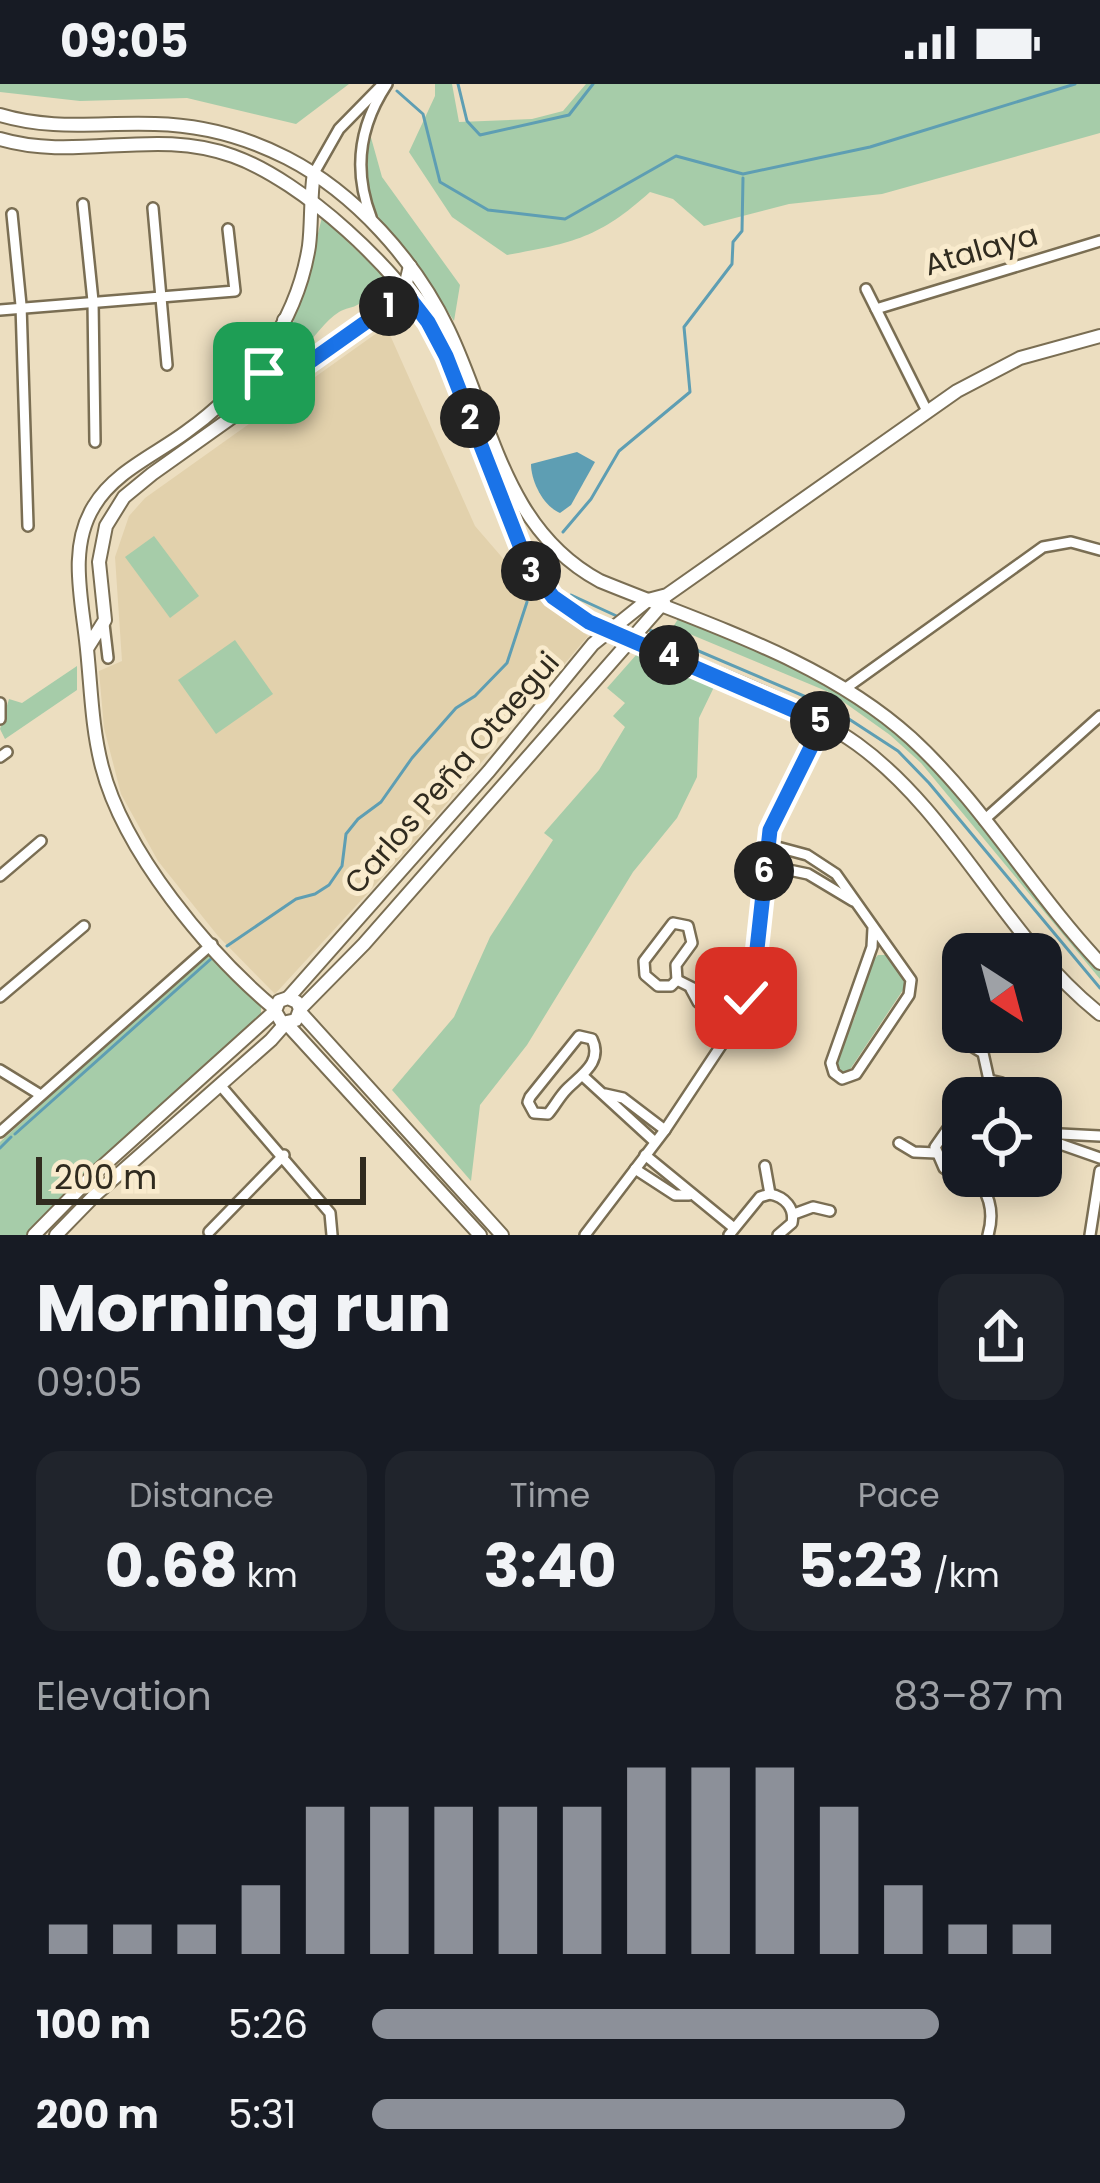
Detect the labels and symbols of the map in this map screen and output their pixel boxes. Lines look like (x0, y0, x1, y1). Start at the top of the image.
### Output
street label: Atalaya (919, 213, 1043, 286)
pin: 1 (359, 276, 419, 336)
pin (213, 322, 315, 424)
pin: 2 (440, 388, 500, 448)
pin: 3 (501, 541, 561, 601)
pin: 4 (639, 625, 699, 685)
street label: Carlos Peña Otaegui (334, 642, 569, 903)
pin: 5 (790, 691, 850, 751)
pin: 6 (734, 841, 794, 901)
north arrow (942, 933, 1062, 1053)
pin (695, 947, 797, 1049)
scale bar (36, 1151, 366, 1204)

